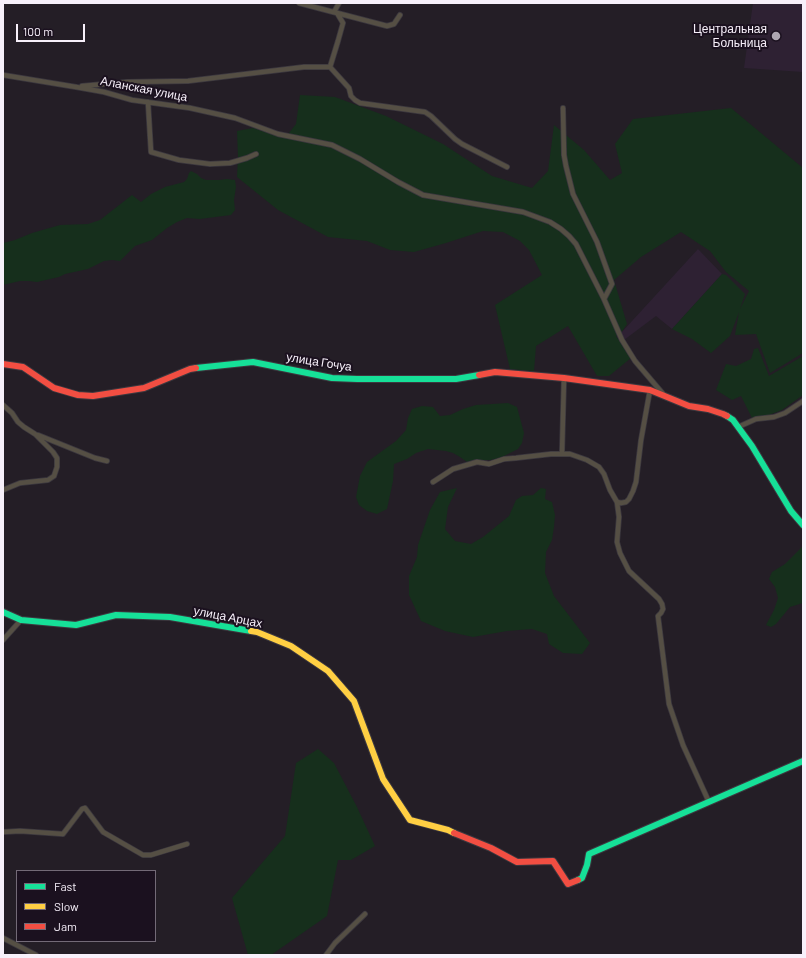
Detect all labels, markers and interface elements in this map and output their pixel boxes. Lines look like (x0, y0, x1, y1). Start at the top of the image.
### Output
scale bar (18, 16, 87, 42)
place label: Центральная Больница (693, 22, 767, 50)
text: 100 m (23, 24, 53, 38)
marker: Центральная Больница (770, 30, 782, 42)
street label: Аланская улица (99, 74, 189, 104)
street label: улица Гочуа (285, 350, 353, 374)
street label: улица Арцах (192, 603, 264, 631)
legend (16, 870, 156, 942)
text: Fast (54, 879, 77, 893)
text: Slow (54, 899, 79, 913)
text: Jam (54, 919, 77, 933)

